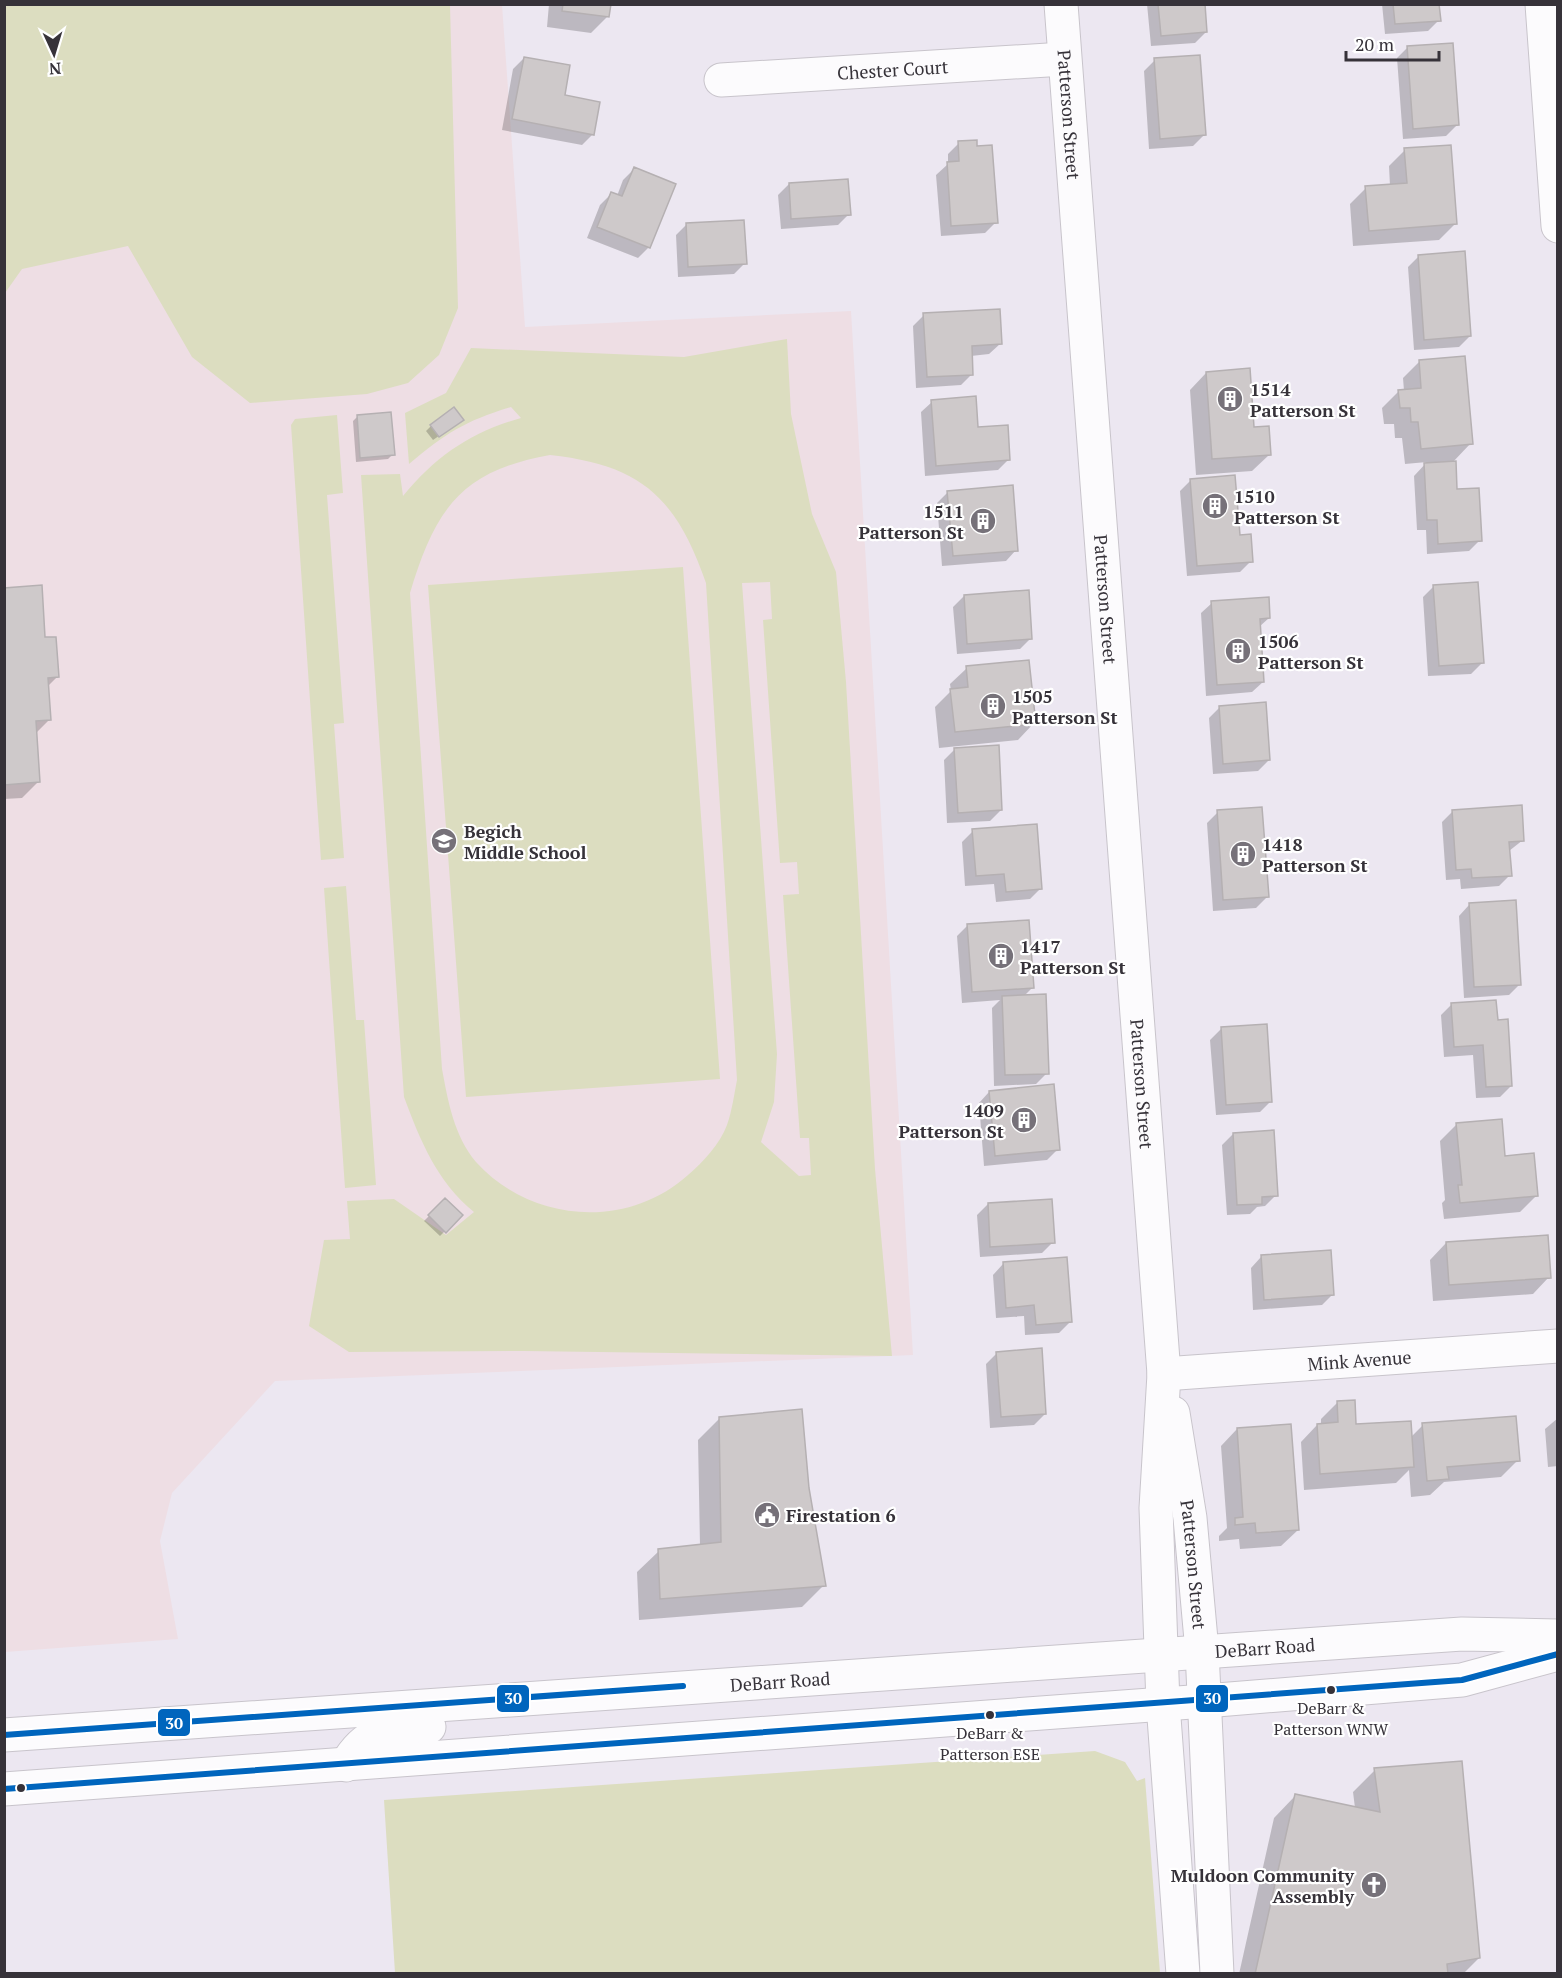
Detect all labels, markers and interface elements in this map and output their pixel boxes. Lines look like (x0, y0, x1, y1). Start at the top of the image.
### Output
north arrow (24, 24, 84, 84)
scale bar (1346, 24, 1439, 62)
text: 20 m (1355, 32, 1395, 56)
street label: Patterson Street (1052, 49, 1086, 181)
street label: Chester Court (836, 54, 949, 85)
text: N (48, 58, 62, 80)
place label: 1514 Patterson St (1250, 377, 1356, 422)
building icon: 1514 Patterson St (1215, 384, 1245, 414)
place label: 1510 Patterson St (1234, 484, 1340, 529)
building icon: 1510 Patterson St (1200, 491, 1230, 521)
place label: 1511 Patterson St (858, 499, 964, 544)
building icon: 1511 Patterson St (968, 506, 998, 536)
street label: Patterson Street (1089, 534, 1123, 665)
place label: 1506 Patterson St (1258, 629, 1364, 674)
building icon: 1506 Patterson St (1223, 636, 1253, 666)
place label: 1505 Patterson St (1012, 684, 1118, 729)
building icon: 1505 Patterson St (978, 691, 1008, 721)
place label: Begich Middle School (464, 819, 586, 864)
school or university icon: Begich Middle School (429, 826, 459, 856)
place label: 1418 Patterson St (1262, 832, 1368, 877)
building icon: 1418 Patterson St (1228, 839, 1258, 869)
place label: 1417 Patterson St (1020, 934, 1126, 979)
building icon: 1417 Patterson St (986, 941, 1016, 971)
street label: Patterson Street (1125, 1018, 1159, 1150)
place label: 1409 Patterson St (898, 1098, 1004, 1143)
building icon: 1409 Patterson St (1009, 1105, 1039, 1135)
street label: Mink Avenue (1307, 1344, 1412, 1376)
street label: Patterson Street (1175, 1498, 1212, 1631)
public building icon: Firestation 6 (752, 1500, 782, 1530)
place label: Firestation 6 (786, 1503, 896, 1527)
street label: DeBarr Road (1214, 1632, 1316, 1663)
street label: DeBarr Road (729, 1666, 831, 1697)
line badge: 30 (496, 1684, 530, 1713)
line badge: 30 (1195, 1684, 1229, 1713)
marker: DeBarr & Patterson WNW (1325, 1684, 1337, 1696)
text: 30 (504, 1687, 522, 1709)
text: 30 (1203, 1687, 1221, 1709)
place label: DeBarr & Patterson WNW (1274, 1697, 1388, 1740)
line badge: 30 (157, 1708, 191, 1737)
marker: DeBarr & Patterson ESE (984, 1709, 996, 1721)
text: 30 (165, 1712, 183, 1734)
place label: DeBarr & Patterson ESE (940, 1722, 1040, 1765)
unlabelled marker (15, 1782, 27, 1794)
place label: Muldoon Community Assembly (1171, 1863, 1354, 1908)
church icon: Muldoon Community Assembly (1359, 1870, 1389, 1900)

